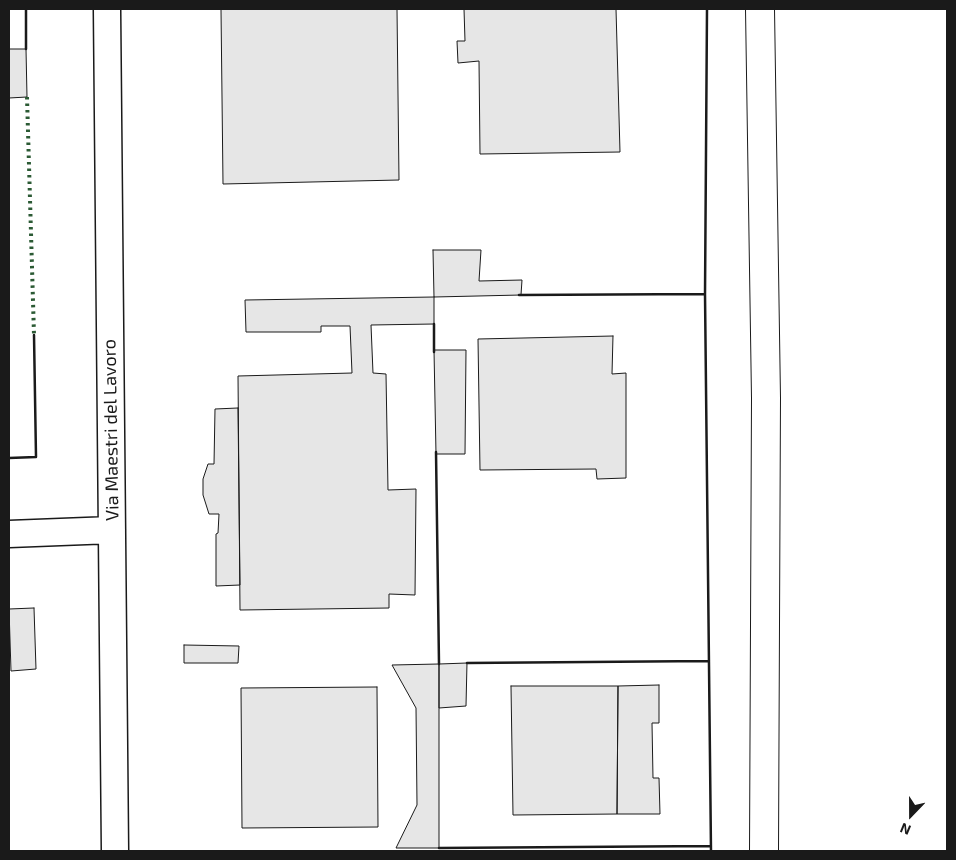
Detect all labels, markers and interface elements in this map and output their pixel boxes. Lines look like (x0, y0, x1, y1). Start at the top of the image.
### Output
street label: Via Maestri del Lavoro (99, 339, 123, 521)
north arrow (886, 790, 936, 840)
text: N (897, 820, 913, 839)

